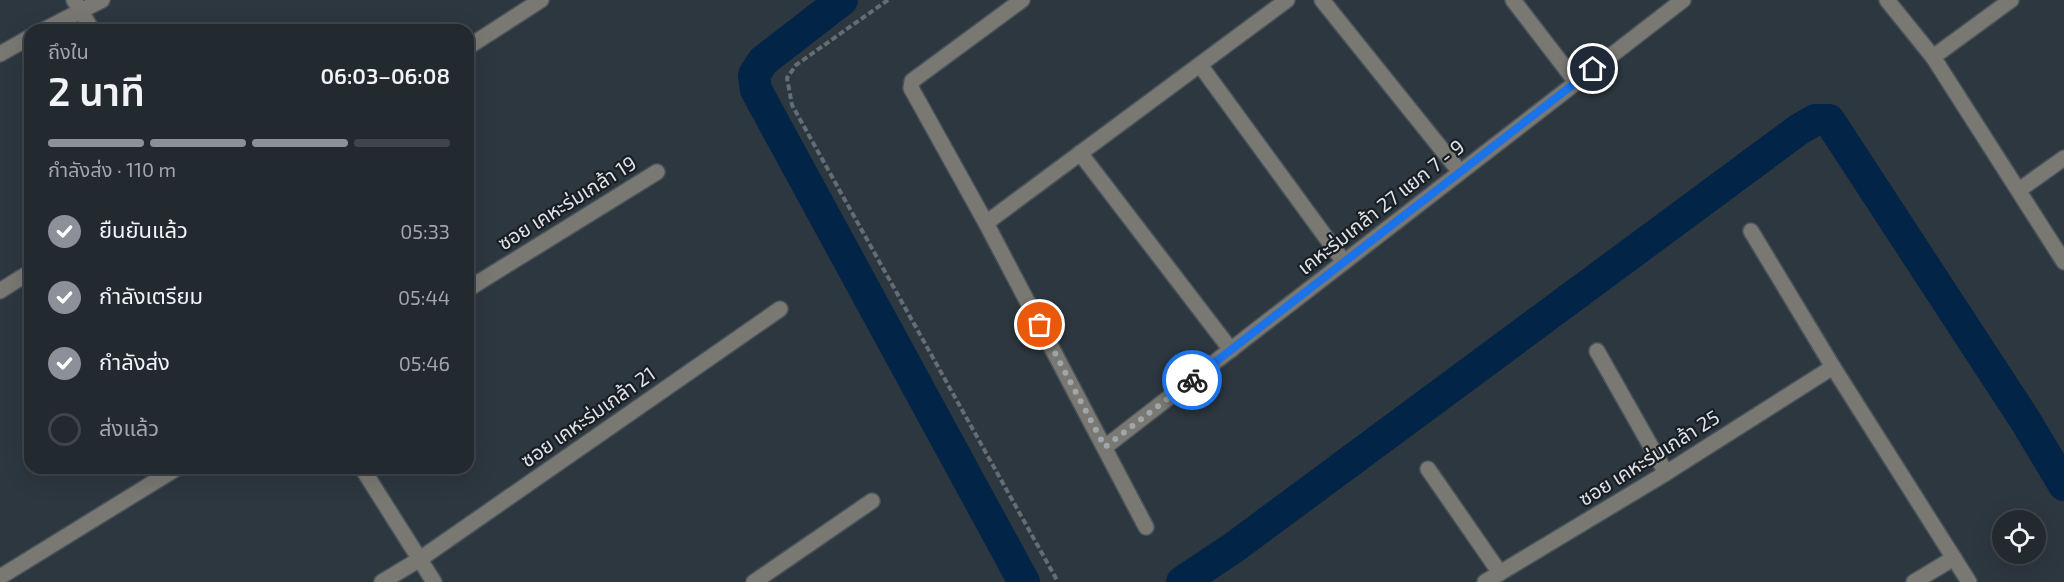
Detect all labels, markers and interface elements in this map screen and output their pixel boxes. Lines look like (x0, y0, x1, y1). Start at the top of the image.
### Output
text: ถึงใน (48, 39, 89, 63)
pin (1567, 43, 1618, 94)
icon: home (1576, 52, 1609, 85)
text: 06:03–06:08 (320, 62, 450, 88)
text: 2 นาที (48, 67, 145, 114)
street label: เคหะร่มเกล้า 27 แยก 7 - 9 (1292, 134, 1469, 279)
street label: ซอย เคหะร่มเกล้า 19 (493, 150, 640, 254)
text: กำลังส่ง · 110 m (48, 157, 176, 181)
icon: check (48, 215, 81, 248)
text: ยืนยันแล้ว (99, 216, 188, 242)
text: 05:33 (400, 219, 450, 243)
icon: check (48, 281, 81, 314)
text: กำลังเตรียม (99, 282, 203, 308)
text: 05:44 (398, 285, 450, 309)
pin (1014, 299, 1065, 350)
icon: bag (1023, 308, 1056, 341)
icon: check (48, 347, 81, 380)
text: กำลังส่ง (99, 348, 170, 374)
courier (1162, 350, 1222, 410)
text: 05:46 (399, 351, 450, 375)
street label: ซอย เคหะร่มเกล้า 21 (516, 361, 659, 471)
icon: bike (1176, 364, 1209, 397)
street label: ซอย เคหะร่มเกล้า 25 (1574, 404, 1723, 510)
text: ส่งแล้ว (99, 414, 159, 440)
map controls (1992, 510, 2046, 564)
button: locate (1992, 510, 2046, 564)

